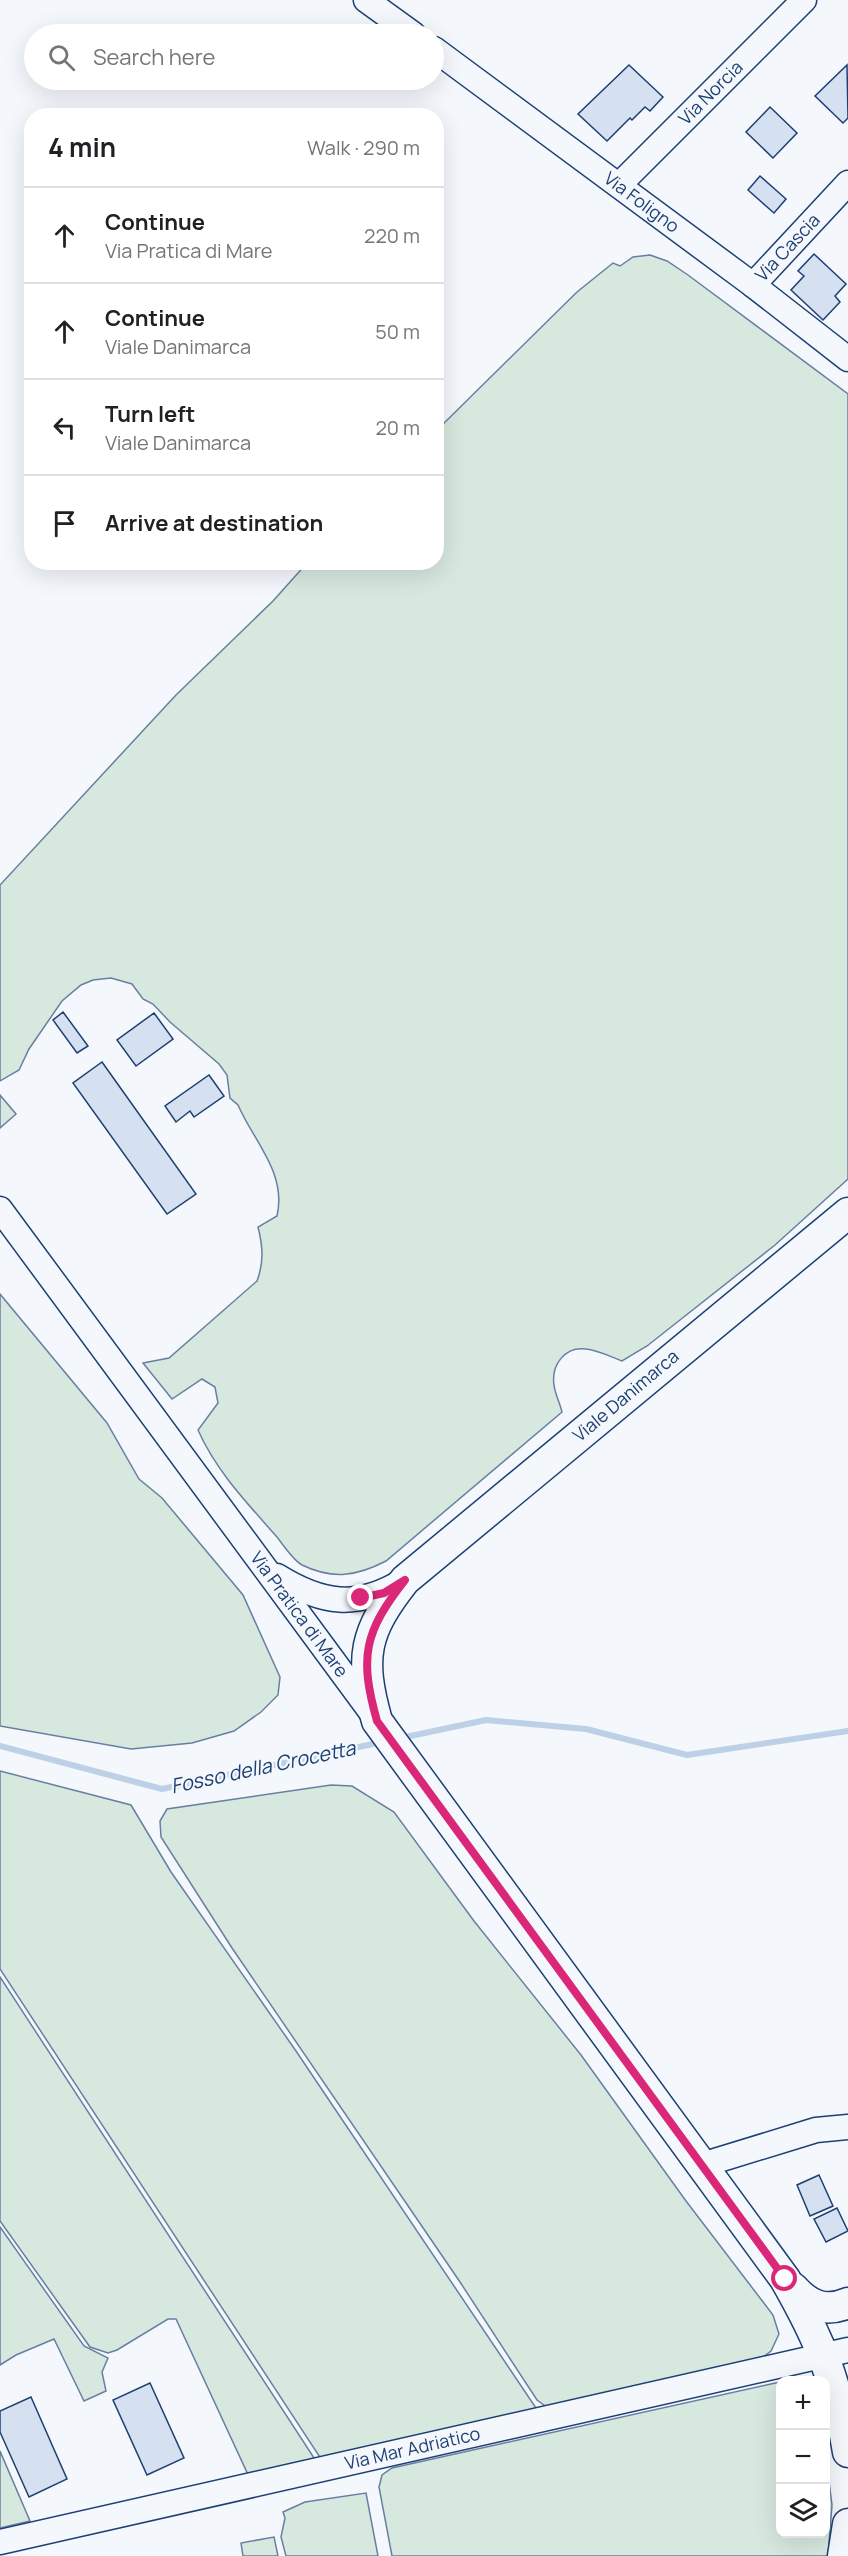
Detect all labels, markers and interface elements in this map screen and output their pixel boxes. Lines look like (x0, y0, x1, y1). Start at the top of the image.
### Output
search box (24, 24, 444, 90)
icon: search (45, 41, 78, 74)
text: Search here (93, 42, 215, 72)
street label: Via Norcia (673, 55, 748, 130)
text: 4 min (48, 129, 116, 165)
text: Walk · 290 m (307, 134, 420, 161)
street label: Via Foligno (599, 166, 685, 237)
text: Continue (105, 207, 205, 237)
street label: Via Cascia (749, 208, 825, 286)
icon: ahead (48, 219, 81, 252)
text: 220 m (364, 222, 420, 249)
text: Via Pratica di Mare (105, 237, 272, 264)
text: Continue (105, 303, 205, 333)
icon: ahead (48, 315, 81, 348)
text: 50 m (375, 318, 420, 345)
text: Viale Danimarca (105, 333, 251, 360)
text: Turn left (105, 399, 195, 429)
icon: left (48, 411, 81, 444)
text: 20 m (375, 414, 420, 441)
text: Viale Danimarca (105, 429, 251, 456)
icon: arrive (48, 507, 81, 540)
text: Arrive at destination (105, 508, 323, 538)
street label: Viale Danimarca (567, 1344, 683, 1447)
street label: Via Pratica di Mare (246, 1546, 354, 1682)
route end (347, 1584, 373, 1610)
water label: Fosso della Crocetta (168, 1734, 358, 1799)
route start (771, 2265, 797, 2291)
map controls (776, 2376, 830, 2538)
button: + (776, 2376, 830, 2430)
street label: Via Mar Adriatico (342, 2421, 482, 2475)
button: − (776, 2430, 830, 2484)
button: layers (776, 2484, 830, 2538)

